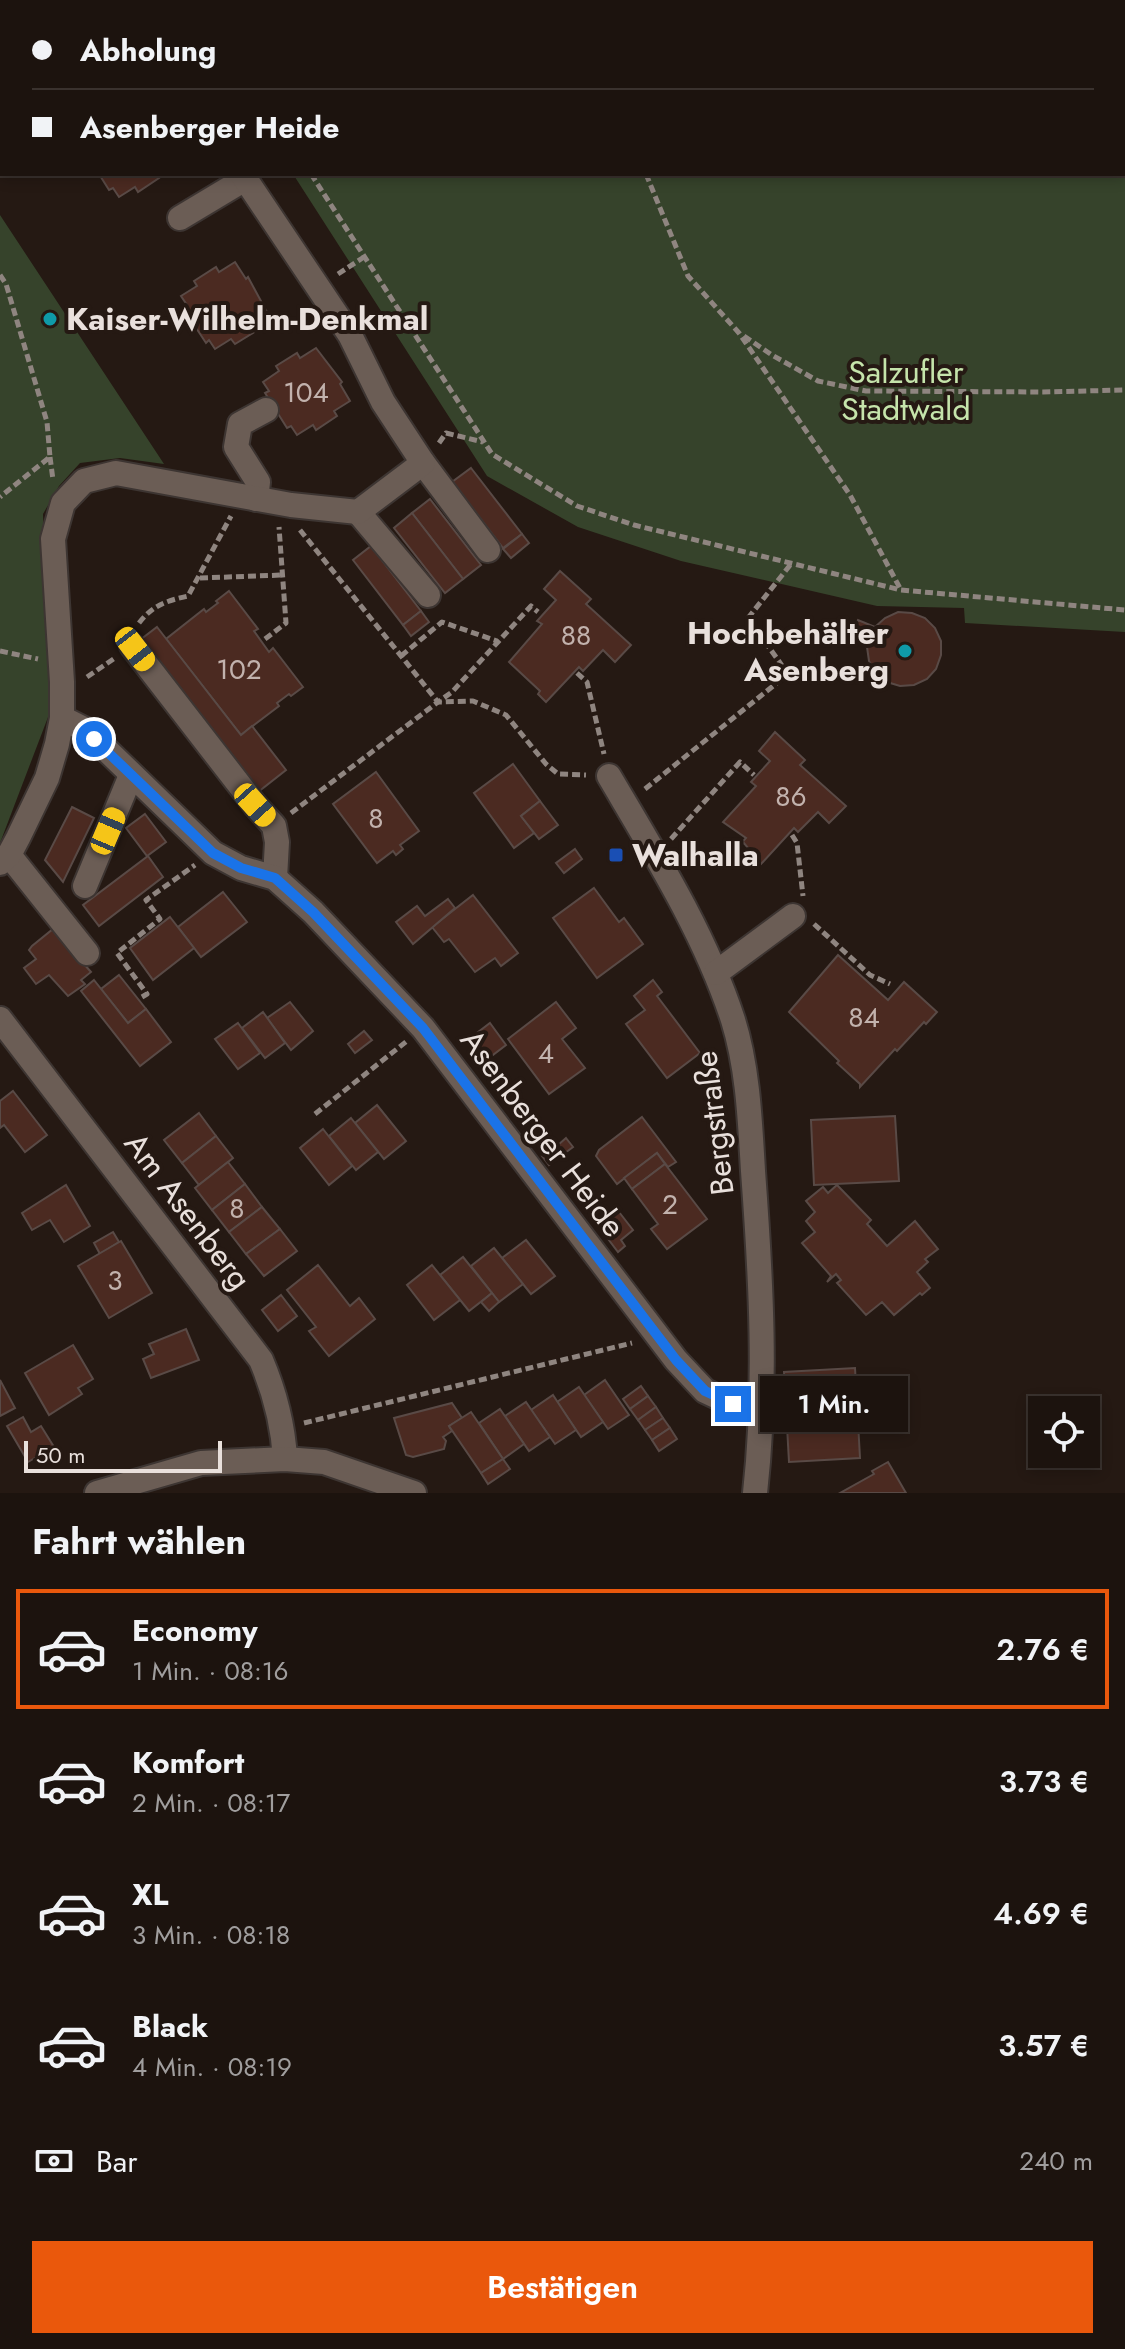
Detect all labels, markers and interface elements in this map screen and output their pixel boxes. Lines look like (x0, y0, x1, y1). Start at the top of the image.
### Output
text: Abholung (80, 29, 216, 72)
text: Asenberger Heide (80, 106, 339, 149)
place label: Kaiser-Wilhelm-Denkmal (66, 296, 429, 342)
marker: Kaiser-Wilhelm-Denkmal (41, 310, 59, 328)
park label: Salzufler Stadtwald (841, 349, 971, 432)
house number: 104 (283, 372, 329, 413)
place label: Hochbehälter Asenberg (687, 610, 889, 693)
house number: 88 (561, 615, 591, 656)
car (111, 623, 159, 675)
marker: Hochbehälter Asenberg (896, 642, 914, 660)
house number: 102 (216, 649, 262, 690)
route start (76, 721, 112, 757)
house number: 86 (775, 776, 807, 817)
car (230, 779, 280, 831)
house number: 8 (368, 798, 384, 839)
car (88, 804, 128, 858)
place label: Walhalla (632, 832, 759, 878)
marker: Walhalla (607, 846, 625, 864)
house number: 84 (848, 997, 880, 1038)
street label: Asenberger Heide (449, 1019, 637, 1247)
house number: 4 (538, 1033, 554, 1074)
street label: Bergstraße (682, 1048, 746, 1198)
street label: Am Asenberg (114, 1123, 262, 1299)
house number: 2 (662, 1184, 678, 1225)
house number: 8 (229, 1188, 245, 1229)
house number: 3 (107, 1260, 123, 1301)
callout: 1 Min. (761, 1376, 909, 1432)
text: 1 Min. (798, 1385, 870, 1423)
route end (715, 1386, 751, 1422)
map controls (1028, 1396, 1100, 1468)
button: locate (1028, 1396, 1100, 1468)
scale bar (24, 1437, 222, 1473)
text: 50 m (36, 1439, 85, 1471)
text: Fahrt wählen (32, 1515, 246, 1567)
text: Economy (132, 1609, 258, 1652)
icon: car (36, 1613, 108, 1685)
text: 2.76 € (996, 1628, 1089, 1671)
text: 1 Min. · 08:16 (132, 1652, 288, 1690)
text: Komfort (132, 1741, 244, 1784)
icon: car (36, 1745, 108, 1817)
text: 3.73 € (999, 1760, 1089, 1803)
text: 2 Min. · 08:17 (132, 1784, 290, 1822)
text: XL (132, 1873, 168, 1916)
icon: car (36, 1877, 108, 1949)
text: 4.69 € (993, 1892, 1089, 1935)
text: 3 Min. · 08:18 (132, 1916, 290, 1954)
text: Black (132, 2005, 208, 2048)
icon: car (36, 2009, 108, 2081)
text: 3.57 € (998, 2024, 1089, 2067)
text: 4 Min. · 08:19 (132, 2048, 292, 2086)
icon: cash (32, 2139, 76, 2183)
text: Bar (96, 2140, 137, 2183)
text: 240 m (1019, 2142, 1093, 2180)
button: Bestätigen (32, 2241, 1093, 2333)

